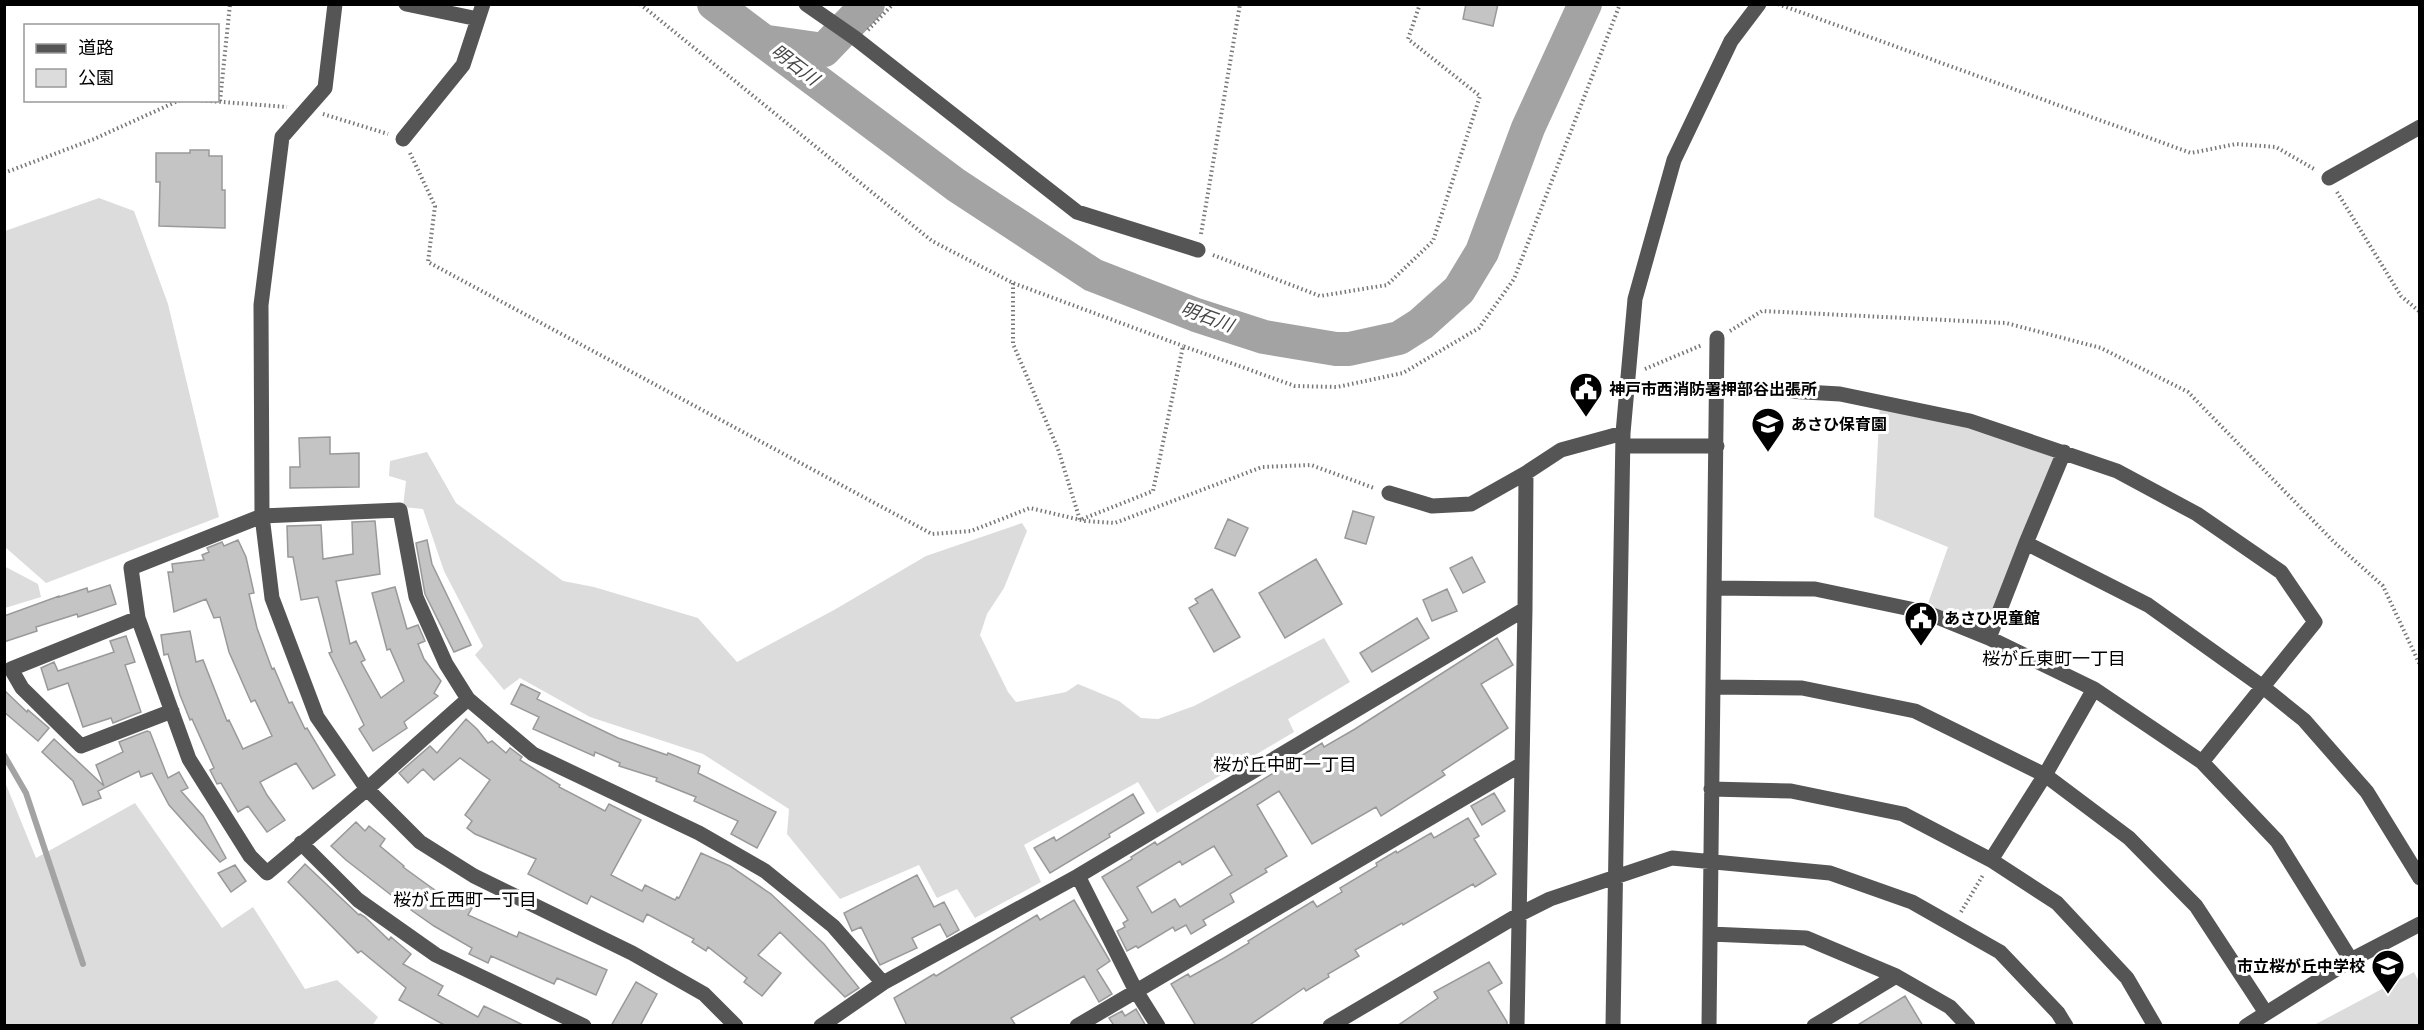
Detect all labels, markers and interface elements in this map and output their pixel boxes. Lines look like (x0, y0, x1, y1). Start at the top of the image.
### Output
legend (24, 24, 219, 102)
text: 道路 (78, 37, 114, 58)
water label: 明石川 (767, 40, 825, 90)
text: 公園 (78, 67, 114, 88)
water label: 明石川 (1178, 297, 1238, 336)
public building icon: 神戸市西消防署押部谷出張所 (1568, 371, 1604, 418)
place label: 神戸市西消防署押部谷出張所 (1609, 379, 1817, 399)
school or university icon: あさひ保育園 (1750, 406, 1786, 453)
place label: あさひ保育園 (1791, 414, 1887, 434)
public building icon: あさひ児童館 (1903, 600, 1939, 647)
place label: あさひ児童館 (1944, 608, 2040, 628)
district label: 桜が丘東町一丁目 (1982, 648, 2126, 669)
district label: 桜が丘中町一丁目 (1213, 754, 1357, 775)
district label: 桜が丘西町一丁目 (393, 889, 537, 910)
school or university icon: 市立桜が丘中学校 (2370, 948, 2406, 995)
place label: 市立桜が丘中学校 (2237, 956, 2365, 976)

